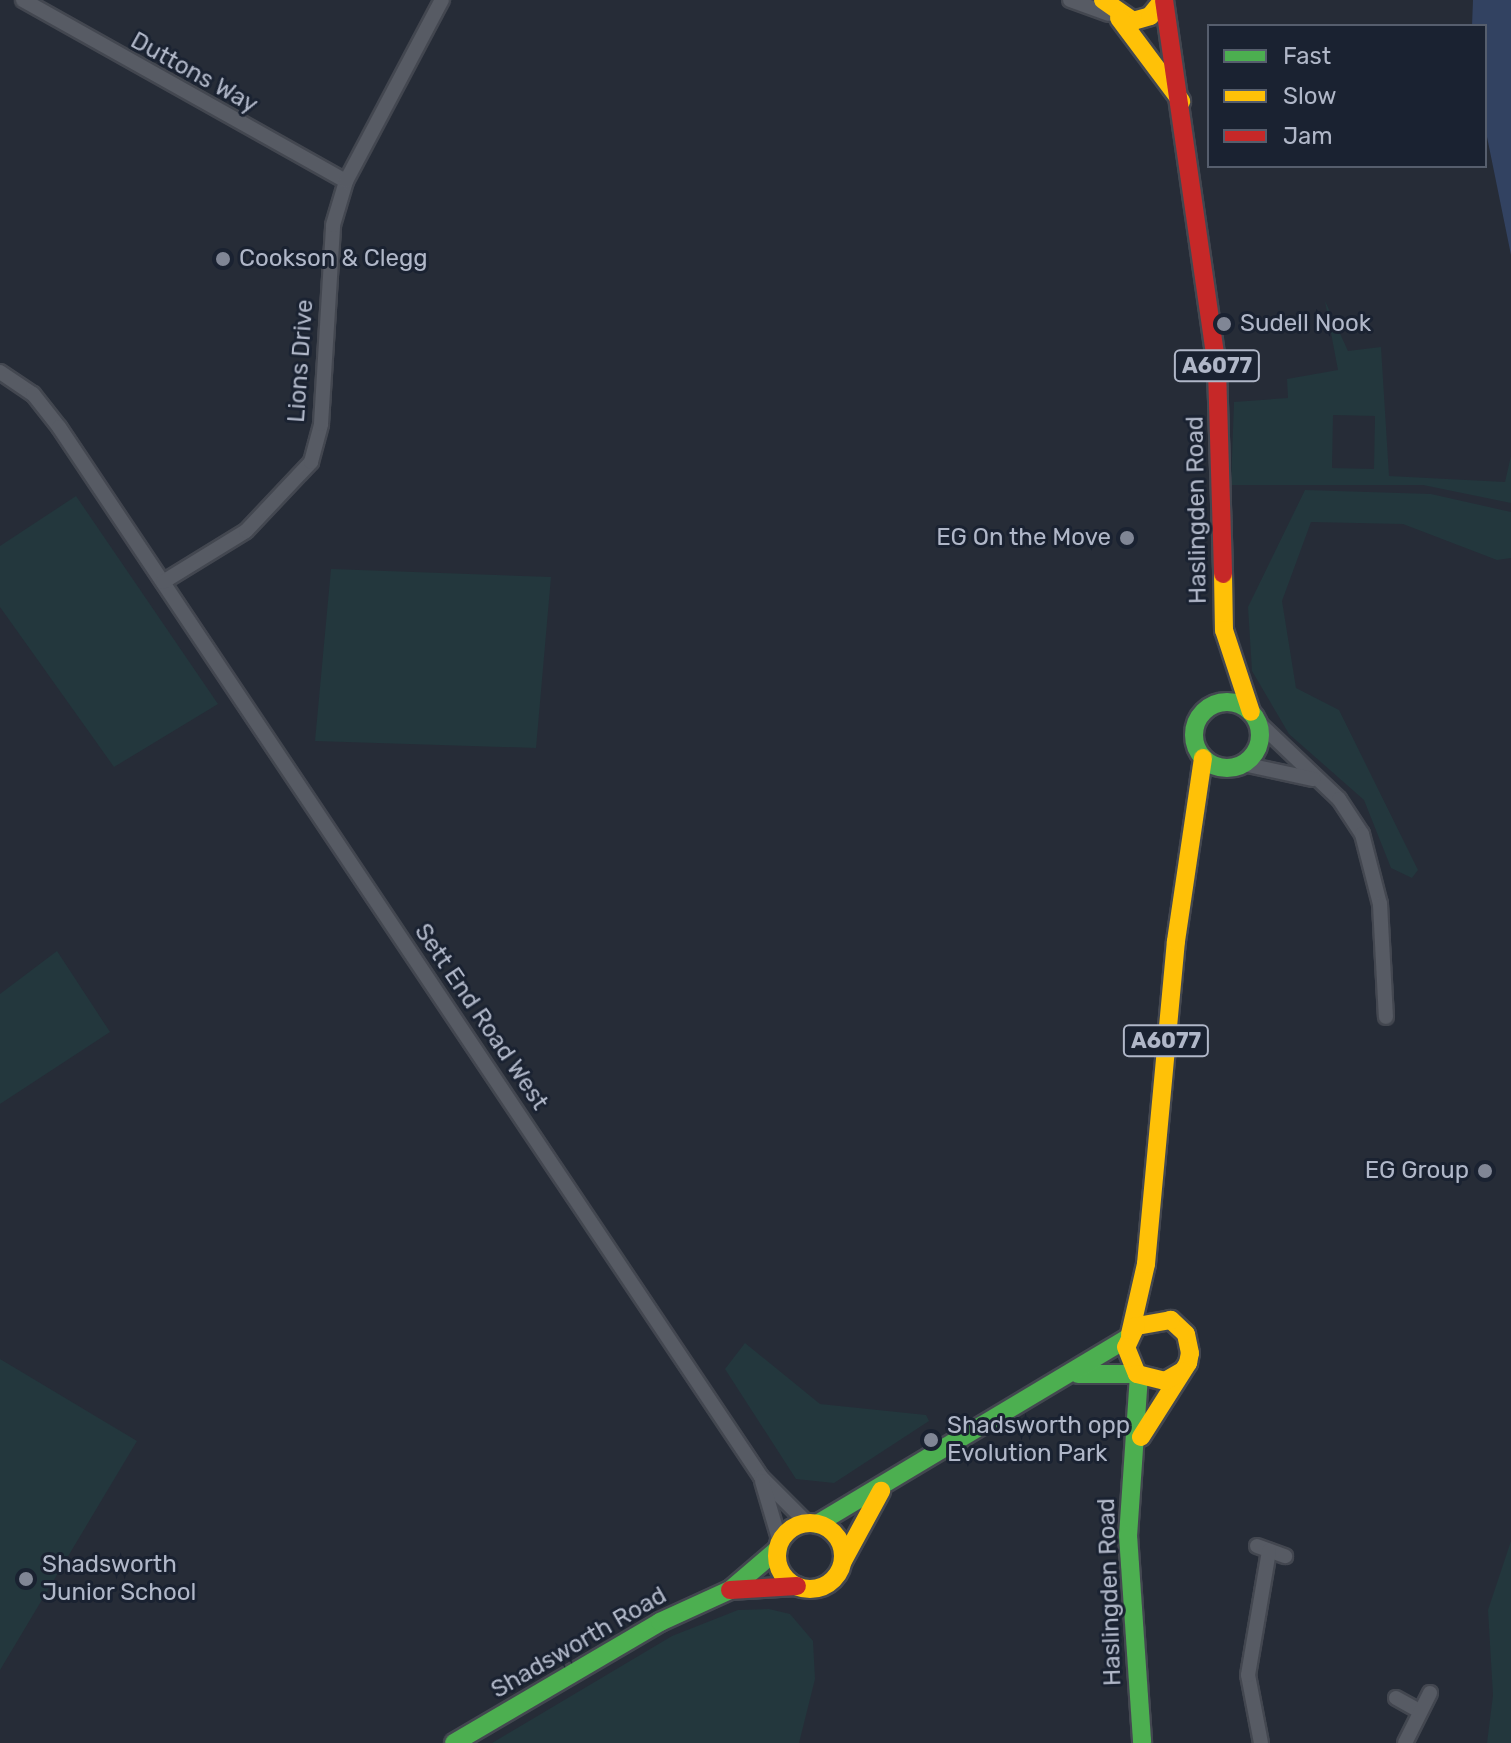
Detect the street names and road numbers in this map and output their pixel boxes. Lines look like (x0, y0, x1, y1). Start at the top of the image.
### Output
street label: Duttons Way (125, 26, 263, 120)
street label: Lions Drive (282, 298, 320, 424)
road number: A6077 (1173, 348, 1261, 384)
street label: Haslingden Road (1181, 416, 1213, 604)
street label: Sett End Road West (408, 918, 554, 1116)
road number: A6077 (1122, 1023, 1210, 1059)
street label: Haslingden Road (1092, 1497, 1128, 1687)
street label: Shadsworth Road (486, 1581, 672, 1705)

